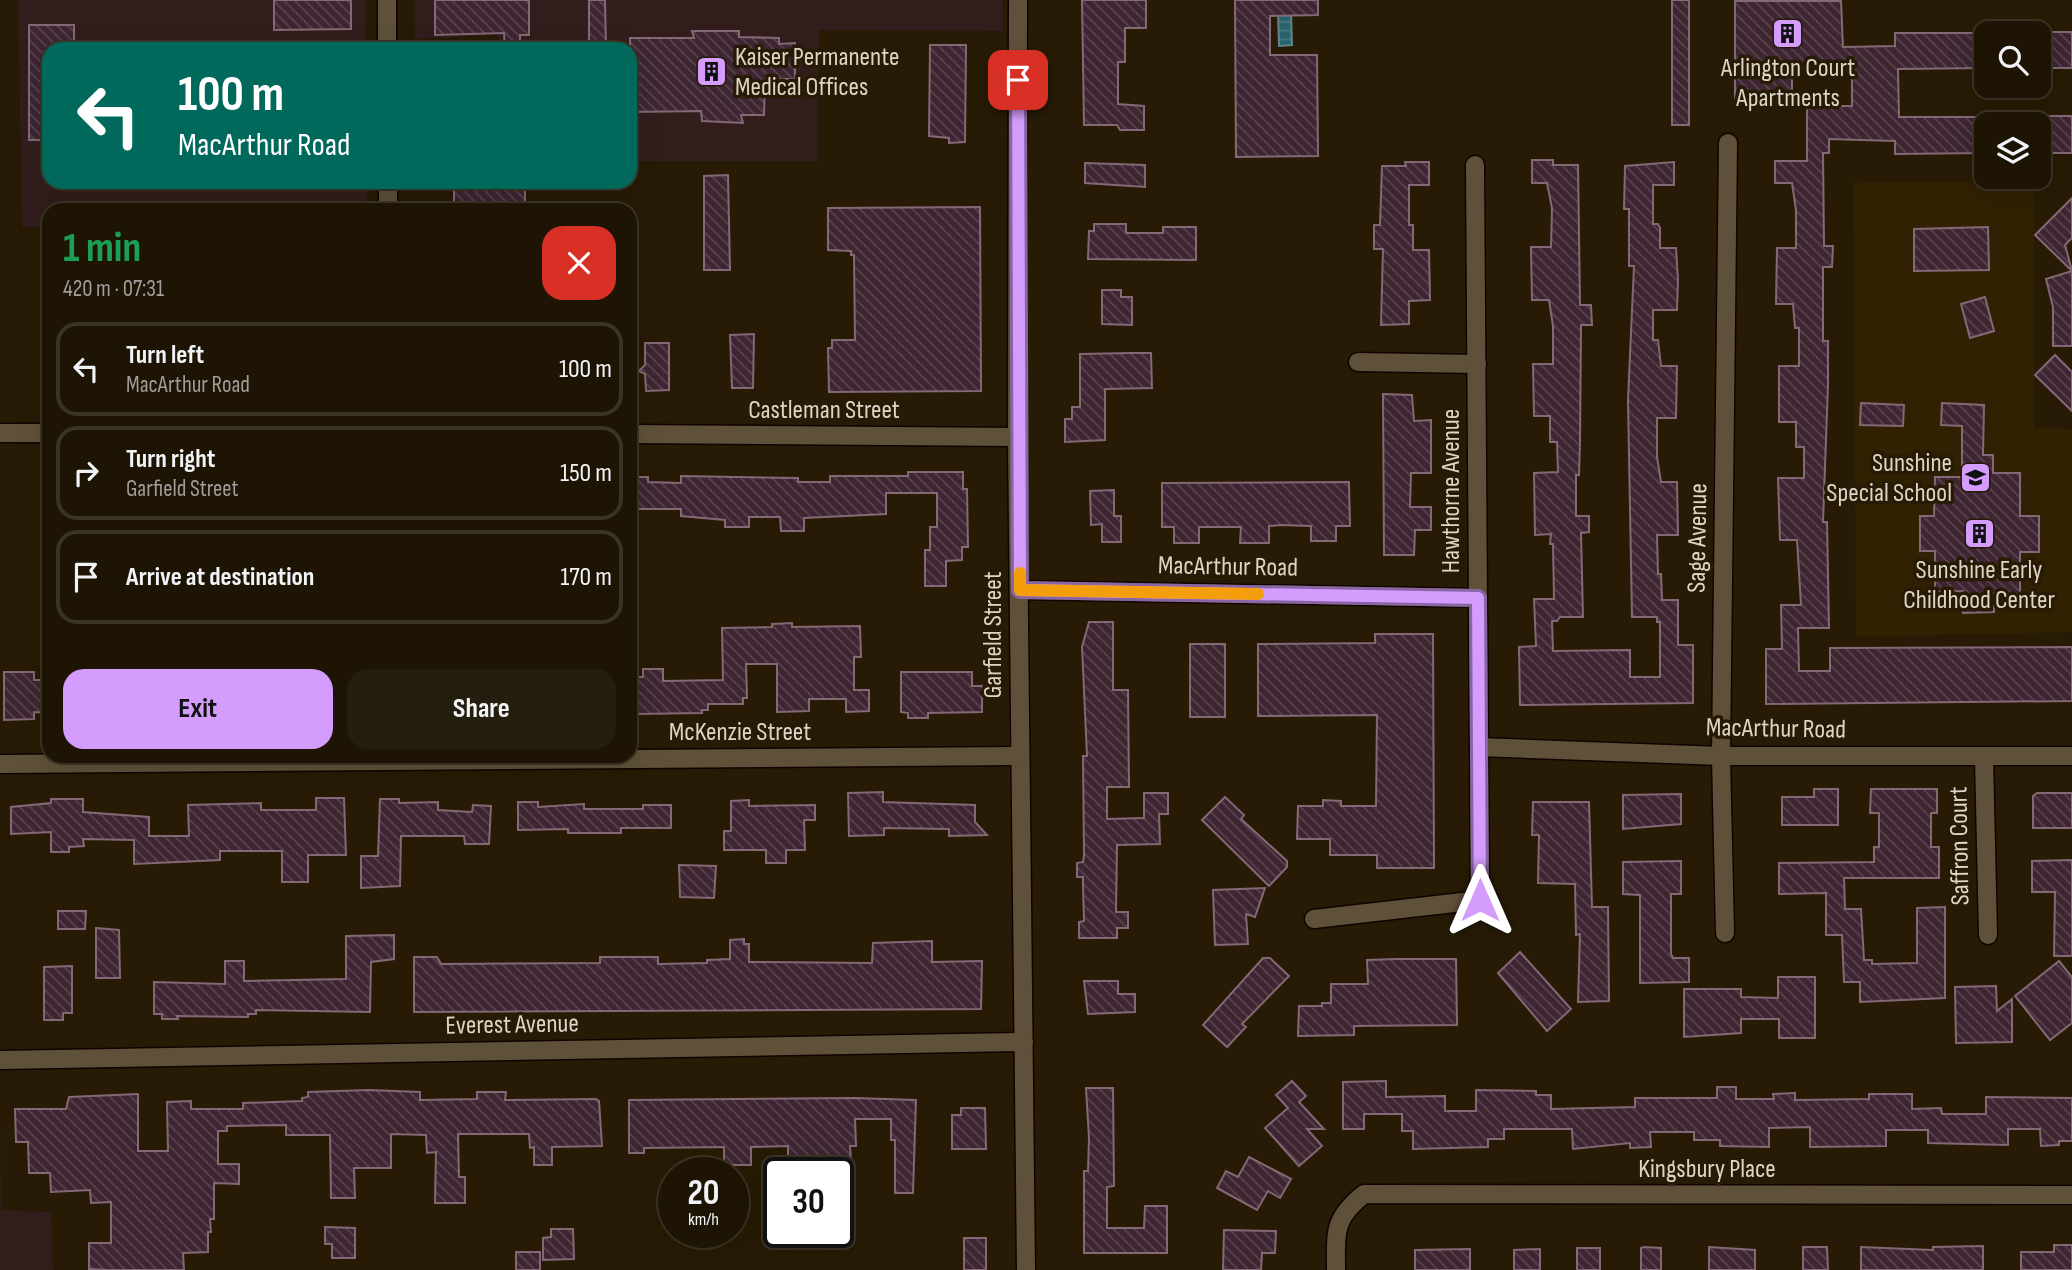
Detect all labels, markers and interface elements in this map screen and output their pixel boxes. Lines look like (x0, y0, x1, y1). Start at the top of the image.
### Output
building icon: Arlington Court Apartments (1771, 16, 1805, 50)
map controls (1974, 21, 2051, 189)
button: search (1974, 21, 2051, 98)
place label: Kaiser Permanente Medical Offices (735, 42, 900, 103)
pin (988, 50, 1048, 110)
place label: Arlington Court Apartments (1720, 53, 1855, 114)
building icon: Kaiser Permanente Medical Offices (695, 55, 729, 89)
icon: arrive (999, 61, 1037, 99)
text: 100 m (178, 66, 284, 125)
icon: left (63, 70, 154, 161)
button: layers (1974, 112, 2051, 189)
text: MacArthur Road (178, 126, 350, 165)
text: 1 min (63, 223, 141, 274)
button: close (542, 226, 616, 300)
text: 420 m · 07:31 (63, 275, 164, 303)
text: Turn left (126, 340, 204, 371)
icon: left (67, 350, 105, 388)
text: 100 m (559, 354, 612, 385)
text: MacArthur Road (126, 371, 250, 399)
street label: Castleman Street (748, 395, 900, 426)
street label: Hawthorne Avenue (1436, 409, 1467, 573)
text: Turn right (126, 444, 215, 475)
place label: Sunshine Special School (1826, 448, 1952, 509)
icon: right (67, 454, 105, 492)
text: 150 m (560, 458, 612, 489)
school or university icon: Sunshine Special School (1958, 461, 1992, 495)
text: Garfield Street (126, 475, 238, 503)
street label: Sage Avenue (1682, 483, 1714, 593)
building icon: Sunshine Early Childhood Center (1962, 517, 1996, 551)
street label: MacArthur Road (1158, 550, 1298, 584)
place label: Sunshine Early Childhood Center (1903, 555, 2055, 616)
icon: arrive (67, 558, 105, 596)
text: Arrive at destination (126, 562, 314, 593)
text: 170 m (560, 562, 612, 593)
street label: Garfield Street (978, 571, 1009, 699)
button: Exit (63, 669, 333, 749)
button: Share (347, 669, 616, 749)
street label: MacArthur Road (1706, 712, 1846, 746)
street label: McKenzie Street (669, 717, 811, 748)
street label: Saffron Court (1943, 786, 1977, 906)
position arrow (1443, 863, 1517, 937)
street label: Everest Avenue (445, 1008, 579, 1042)
street label: Kingsbury Place (1638, 1154, 1776, 1185)
speed limit sign: 30 (763, 1157, 854, 1248)
text: 20 (688, 1172, 720, 1215)
text: km/h (688, 1209, 719, 1230)

